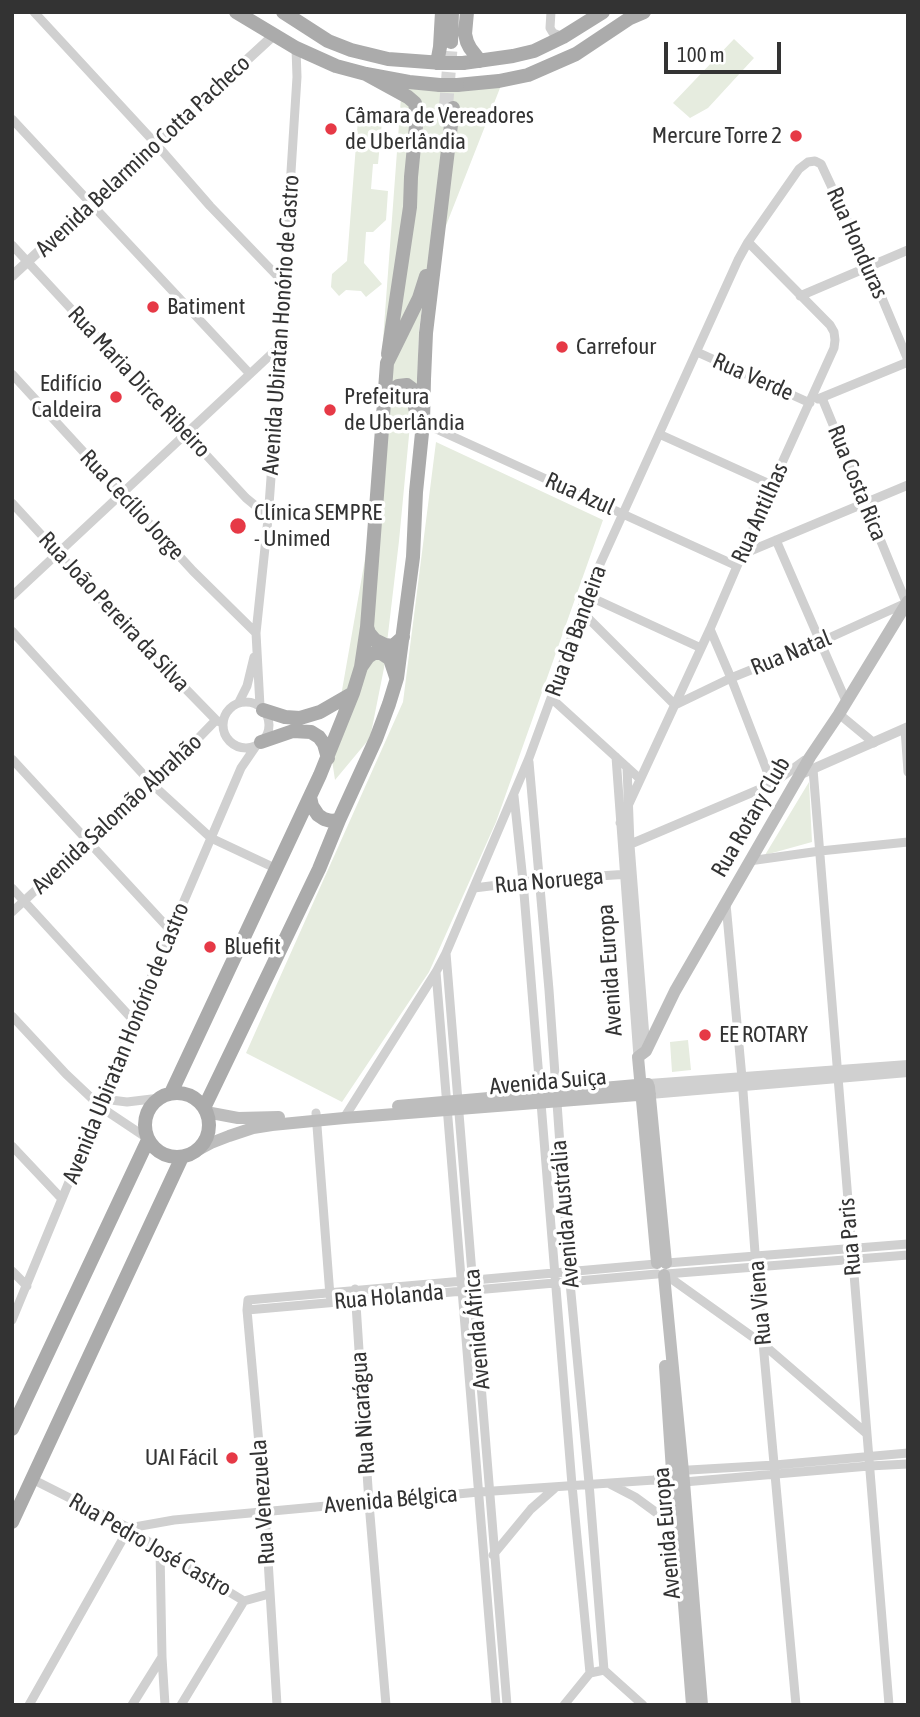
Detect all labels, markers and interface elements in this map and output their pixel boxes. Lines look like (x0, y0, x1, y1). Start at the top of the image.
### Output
scale bar (668, 28, 785, 72)
text: 100 m (677, 42, 725, 66)
street label: Avenida Belarmino Cotta Pacheco (30, 49, 256, 263)
place label: Câmara de Vereadores de Uberlândia (345, 102, 534, 156)
marker: Câmara de Vereadores de Uberlândia (323, 121, 339, 137)
place label: Mercure Torre 2 (652, 122, 782, 150)
marker: Mercure Torre 2 (788, 128, 804, 144)
street label: Avenida Ubiratan Honório de Castro (257, 174, 305, 476)
street label: Rua Honduras (820, 183, 894, 303)
place label: Batiment (167, 293, 245, 321)
marker: Batiment (145, 299, 161, 315)
street label: Rua Maria Dirce Ribeiro (62, 301, 216, 463)
place label: Carrefour (576, 333, 656, 361)
marker: Carrefour (554, 339, 570, 355)
street label: Rua Verde (708, 347, 798, 407)
place label: Edifício Caldeira (31, 370, 102, 424)
place label: Prefeitura de Uberlândia (344, 383, 465, 437)
marker: Edifício Caldeira (108, 389, 124, 405)
marker: Prefeitura de Uberlândia (322, 402, 338, 418)
street label: Rua Costa Rica (821, 421, 893, 545)
street label: Rua Cecílio Jorge (74, 444, 190, 566)
street label: Rua Antilhas (726, 459, 794, 567)
street label: Rua Azul (541, 467, 619, 521)
place label: Clínica SEMPRE - Unimed (254, 499, 382, 553)
marker: Clínica SEMPRE - Unimed (228, 516, 248, 536)
street label: Rua João Pereira da Silva (33, 526, 195, 698)
street label: Rua da Bandeira (539, 562, 613, 700)
street label: Rua Natal (747, 624, 835, 682)
street label: Avenida Salomão Abrahão (26, 728, 208, 900)
street label: Rua Rotary Club (706, 752, 796, 882)
street label: Rua Noruega (493, 862, 605, 900)
street label: Avenida Ubiratan Honório de Castro (57, 898, 195, 1188)
street label: Avenida Europa (592, 903, 628, 1037)
place label: Bluefit (224, 933, 281, 961)
marker: Bluefit (202, 939, 218, 955)
place label: EE ROTARY (719, 1021, 808, 1049)
marker: EE ROTARY (697, 1027, 713, 1043)
street label: Avenida Suiça (488, 1063, 608, 1101)
street label: Avenida Austrália (545, 1139, 585, 1289)
street label: Rua Paris (833, 1197, 867, 1277)
street label: Rua Viena (743, 1259, 777, 1347)
street label: Avenida África (458, 1268, 496, 1390)
street label: Rua Holanda (333, 1278, 445, 1316)
street label: Rua Nicarágua (345, 1351, 381, 1475)
street label: Rua Venezuela (245, 1438, 281, 1566)
place label: UAI Fácil (145, 1444, 218, 1472)
marker: UAI Fácil (224, 1450, 240, 1466)
street label: Avenida Europa (647, 1466, 687, 1600)
street label: Avenida Bélgica (323, 1480, 459, 1520)
street label: Rua Pedro José Castro (64, 1487, 236, 1603)

